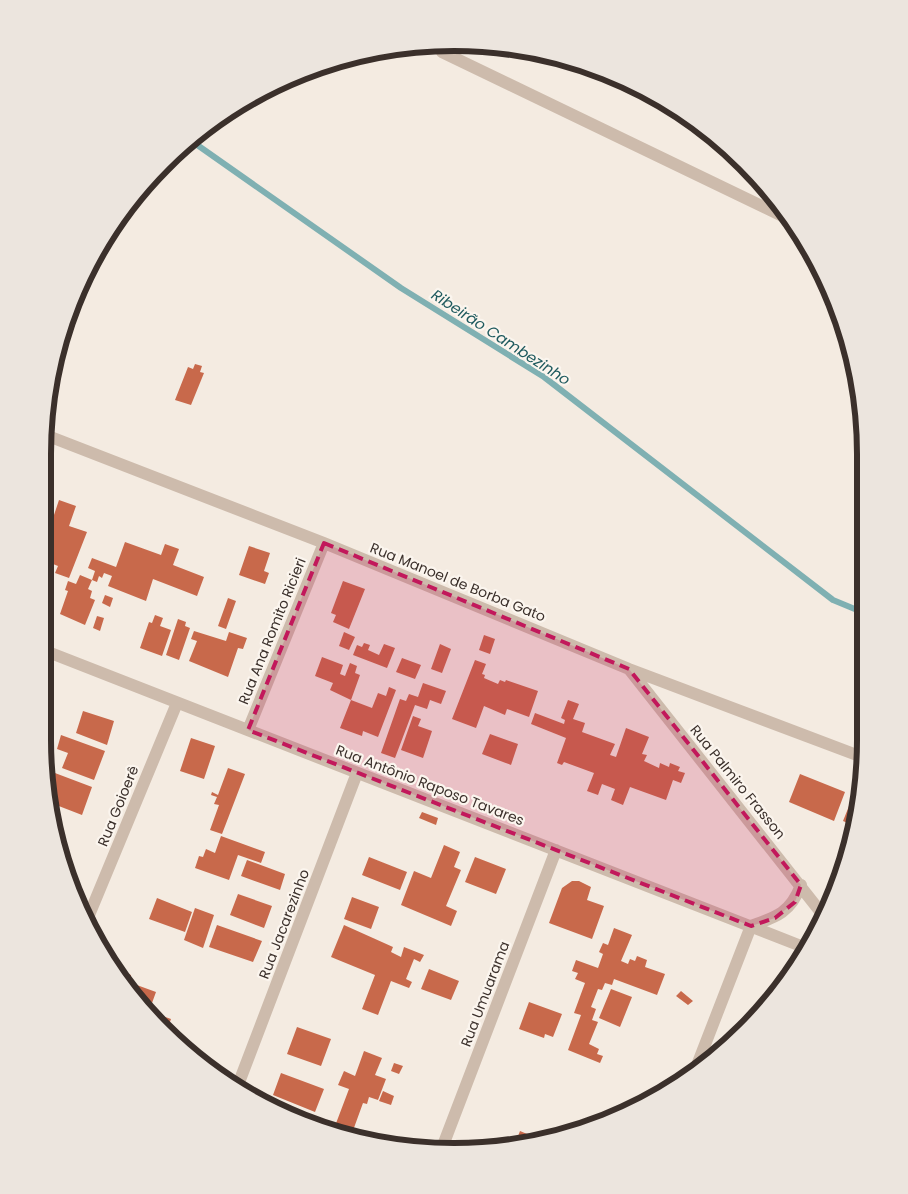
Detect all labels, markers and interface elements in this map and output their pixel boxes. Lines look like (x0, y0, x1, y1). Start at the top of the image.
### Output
water label: Ribeirão Cambezinho (427, 284, 575, 390)
street label: Rua Manoel de Borba Gato (367, 538, 549, 626)
street label: Rua Ana Romito Ricieri (233, 555, 311, 707)
street label: Rua Palmiro Frasson (686, 721, 790, 843)
street label: Rua Antônio Raposo Tavares (333, 740, 527, 830)
street label: Rua Goioerê (93, 762, 143, 849)
street label: Rua Jacarezinho (254, 866, 314, 982)
street label: Rua Umuarama (456, 938, 514, 1050)

